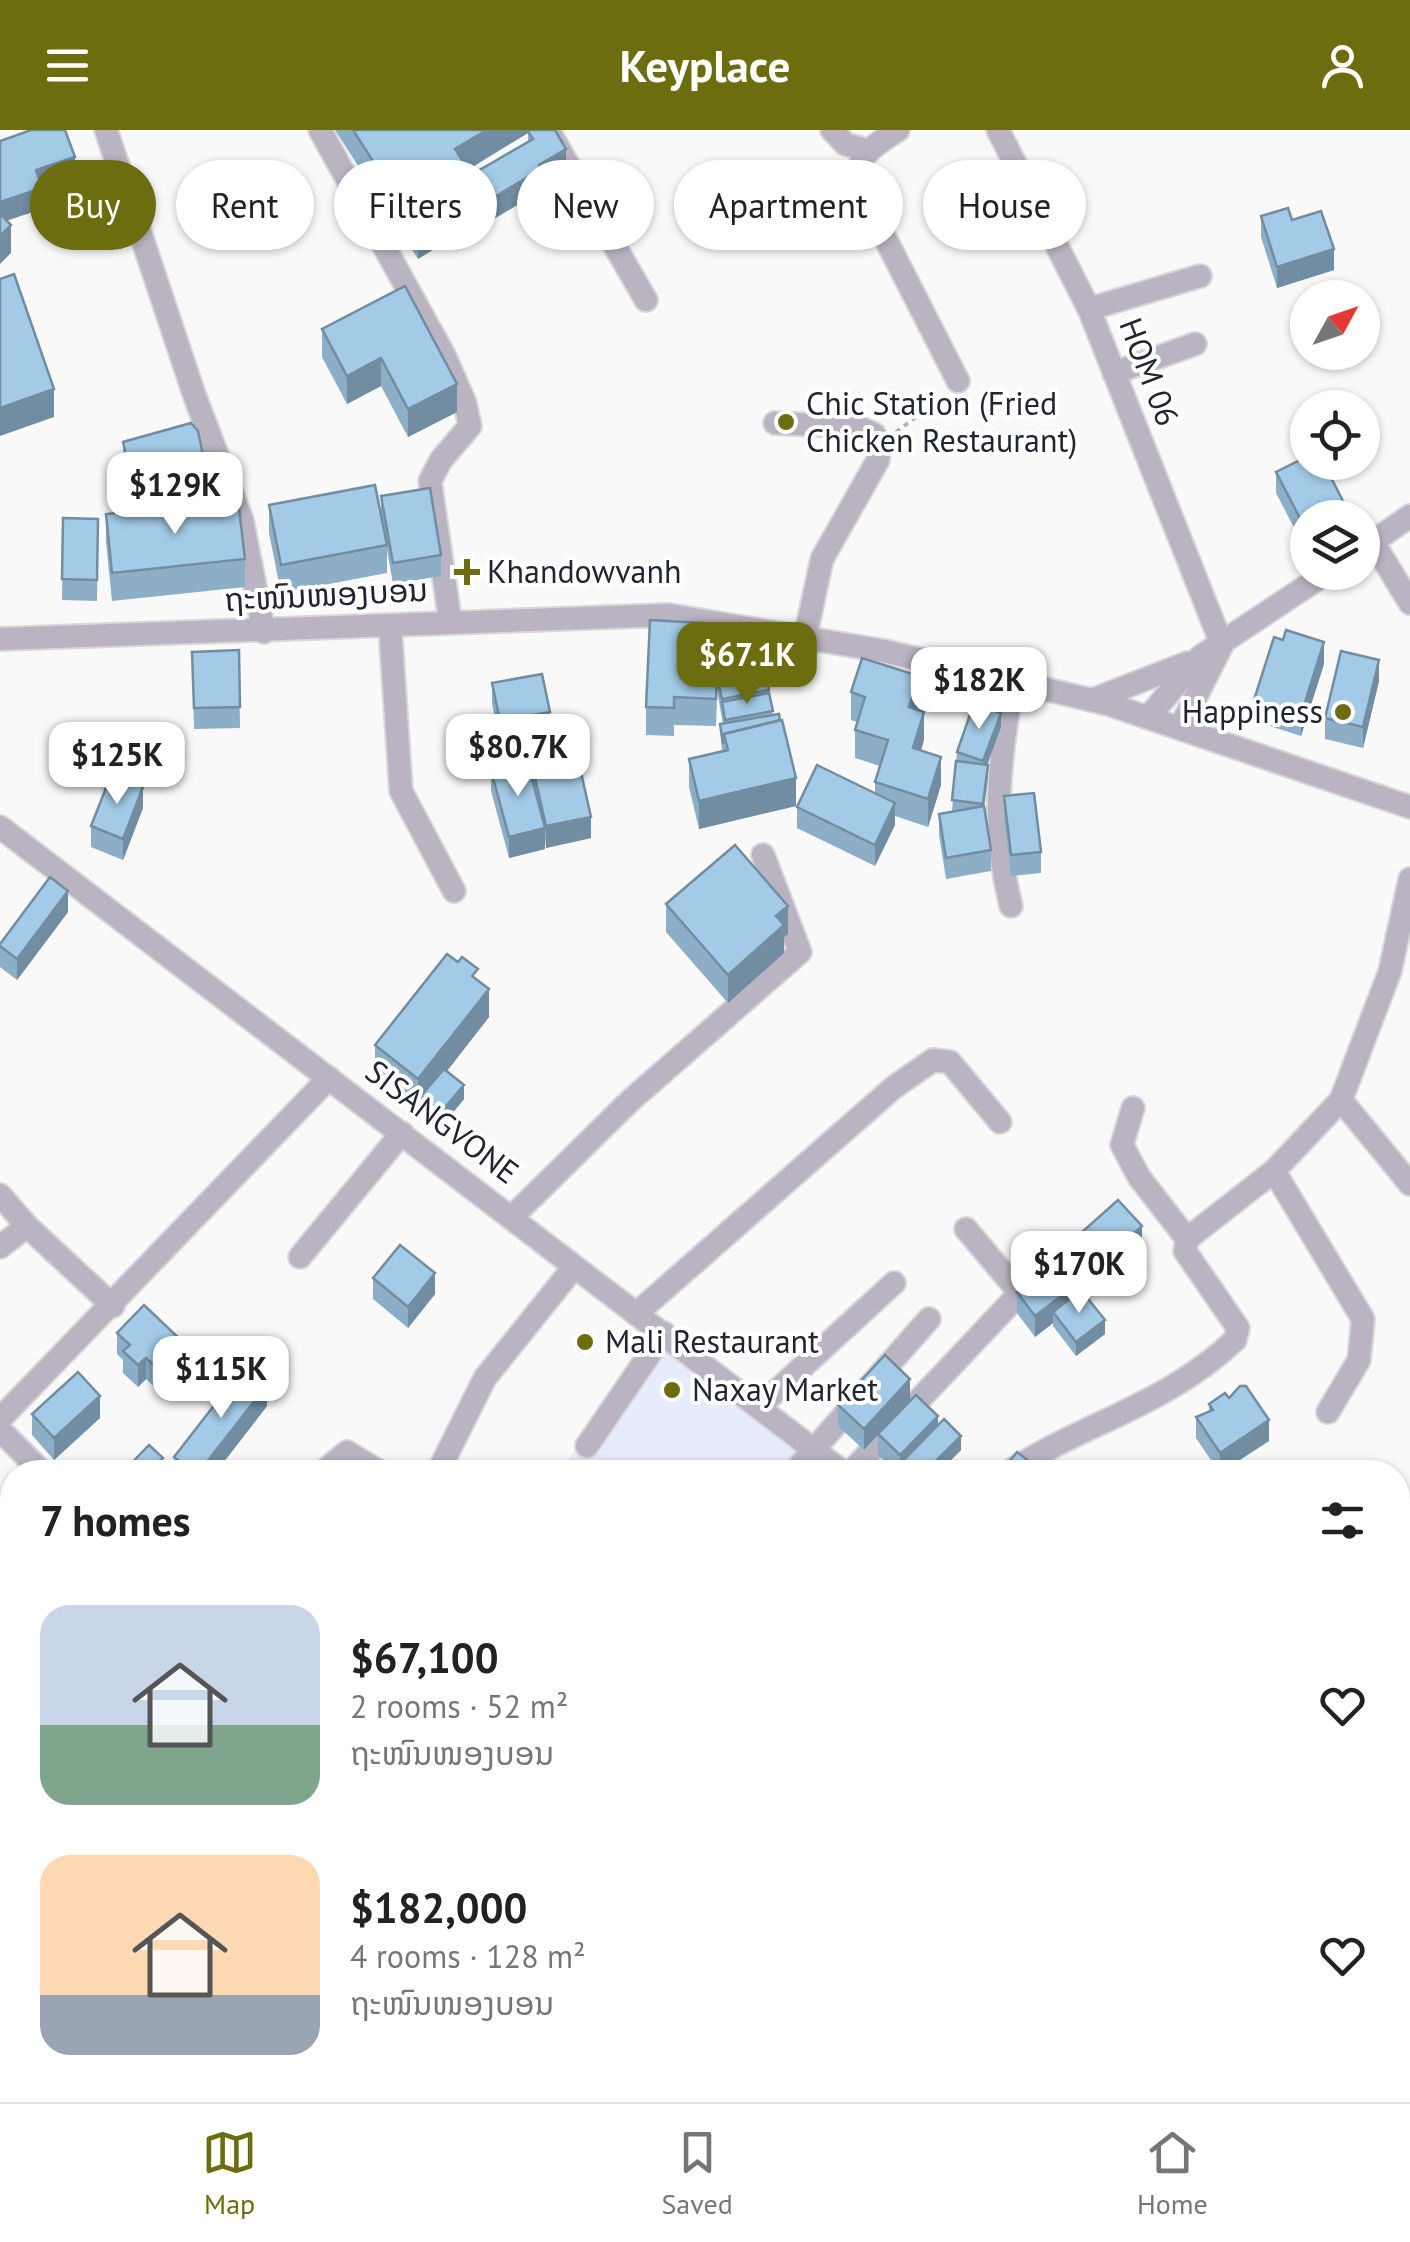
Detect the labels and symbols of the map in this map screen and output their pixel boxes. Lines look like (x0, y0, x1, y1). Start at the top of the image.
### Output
north arrow (1290, 280, 1380, 370)
street label: HOM 06 (1110, 312, 1190, 432)
place label: Chic Station (Fried Chicken Restaurant) (806, 382, 1077, 461)
marker: Chic Station (Fried Chicken Restaurant) (775, 411, 797, 433)
pin: $129K (105, 452, 245, 537)
place label: Khandowvanh (487, 550, 681, 592)
marker: Khandowvanh (456, 561, 478, 583)
street label: ຖະໜົນໜອງບອນ (223, 568, 429, 620)
pin: $67.1K (666, 622, 828, 707)
pin: $182K (909, 647, 1049, 732)
place label: Happiness (1182, 690, 1323, 732)
marker: Happiness (1332, 701, 1354, 723)
pin: $80.7K (437, 714, 599, 799)
pin: $125K (47, 722, 187, 807)
street label: SISANGVONE (358, 1050, 528, 1192)
pin: $170K (1009, 1231, 1149, 1316)
place label: Mali Restaurant (605, 1320, 819, 1362)
marker: Mali Restaurant (574, 1331, 596, 1353)
pin: $115K (151, 1336, 291, 1421)
place label: Naxay Market (692, 1368, 878, 1410)
marker: Naxay Market (661, 1379, 683, 1401)

